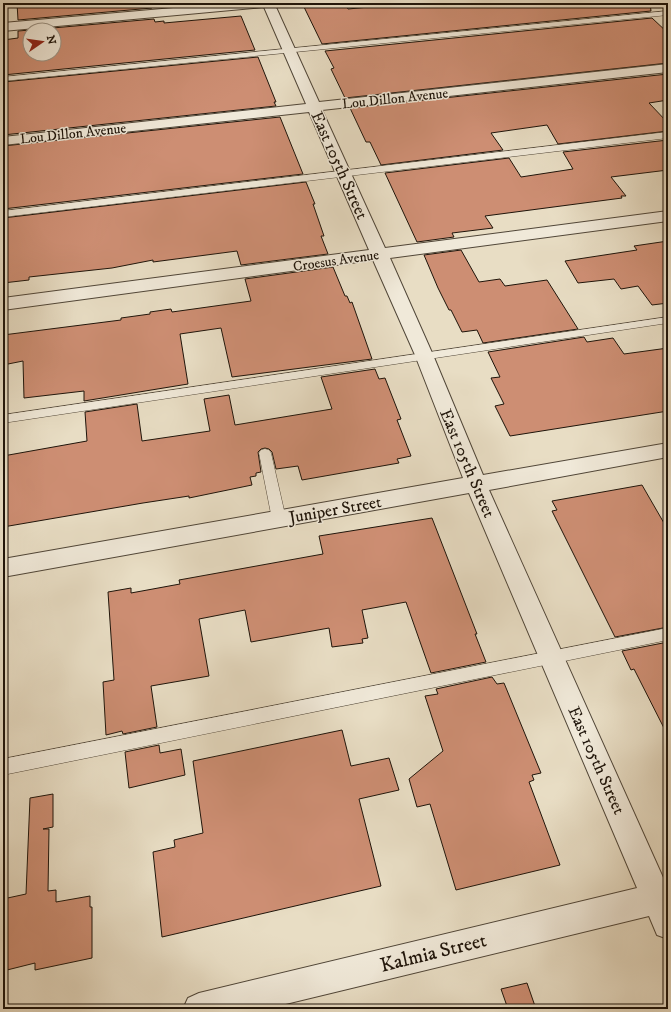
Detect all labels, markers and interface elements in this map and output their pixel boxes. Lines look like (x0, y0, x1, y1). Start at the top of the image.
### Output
north arrow (22, 22, 62, 62)
text: N (43, 34, 59, 46)
street label: Lou Dillon Avenue (341, 84, 449, 114)
street label: East 105th Street (305, 108, 373, 223)
street label: Lou Dillon Avenue (19, 119, 127, 149)
street label: Croesus Avenue (292, 246, 380, 276)
street label: East 105th Street (434, 406, 500, 522)
street label: Juniper Street (285, 491, 384, 529)
street label: East 105th Street (562, 703, 630, 818)
street label: Kalmia Street (378, 928, 489, 979)

